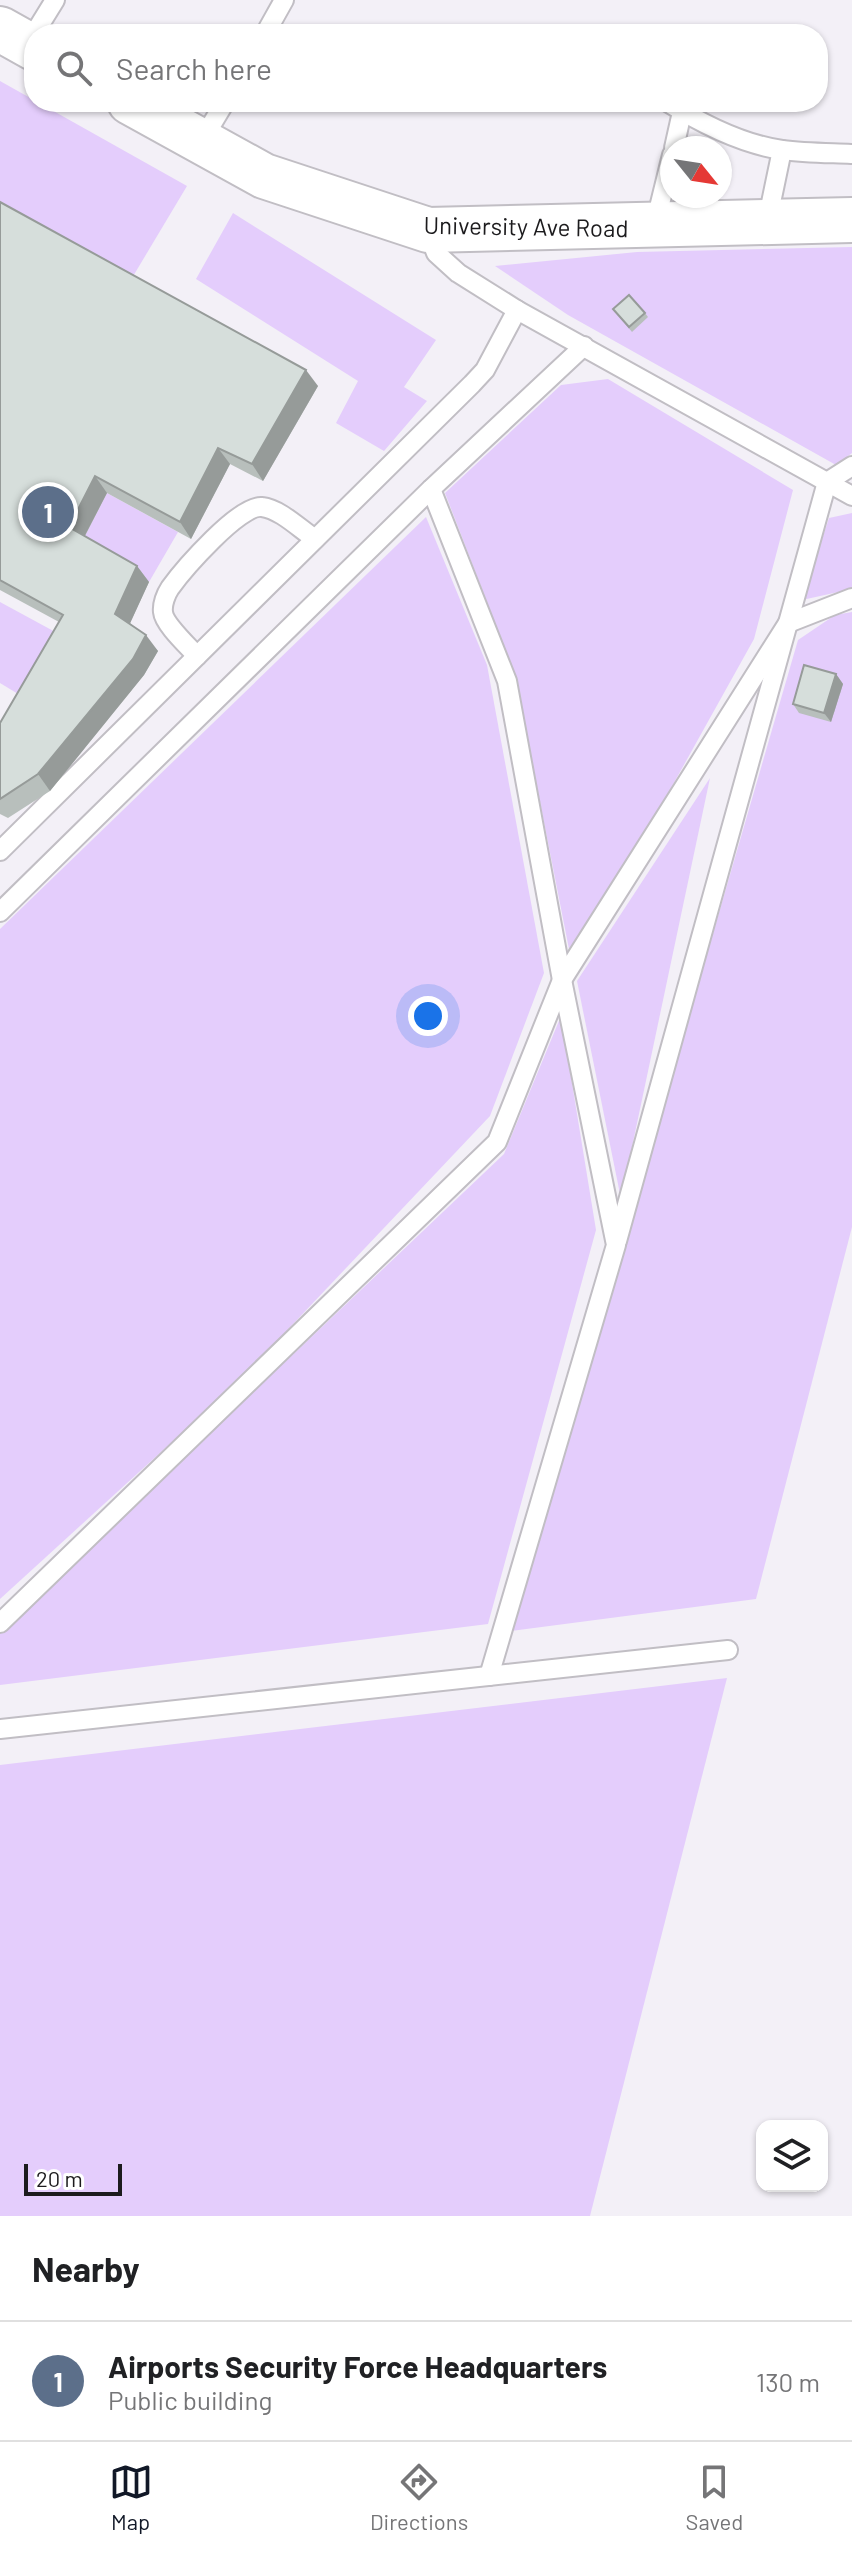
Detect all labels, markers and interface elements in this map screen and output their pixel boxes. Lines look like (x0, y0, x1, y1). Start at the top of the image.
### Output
search box (24, 24, 828, 112)
icon: search (52, 46, 96, 90)
text: Search here (116, 50, 272, 86)
north arrow (660, 136, 732, 208)
street label: University Ave Road (423, 210, 629, 242)
pin: 1 (22, 482, 74, 542)
your location (408, 996, 448, 1036)
map controls (756, 2120, 828, 2192)
button: layers (756, 2120, 828, 2192)
scale bar (24, 2160, 122, 2196)
text: 20 m (36, 2165, 83, 2191)
text: Nearby (32, 2248, 140, 2289)
text: Airports Security Force Headquarters (108, 2348, 607, 2384)
text: 1 (53, 2366, 63, 2397)
text: 130 m (756, 2366, 820, 2397)
text: Public building (108, 2384, 272, 2415)
tab: Map (109, 2460, 153, 2534)
tab: Directions (370, 2460, 468, 2534)
tab: Saved (686, 2460, 743, 2534)

